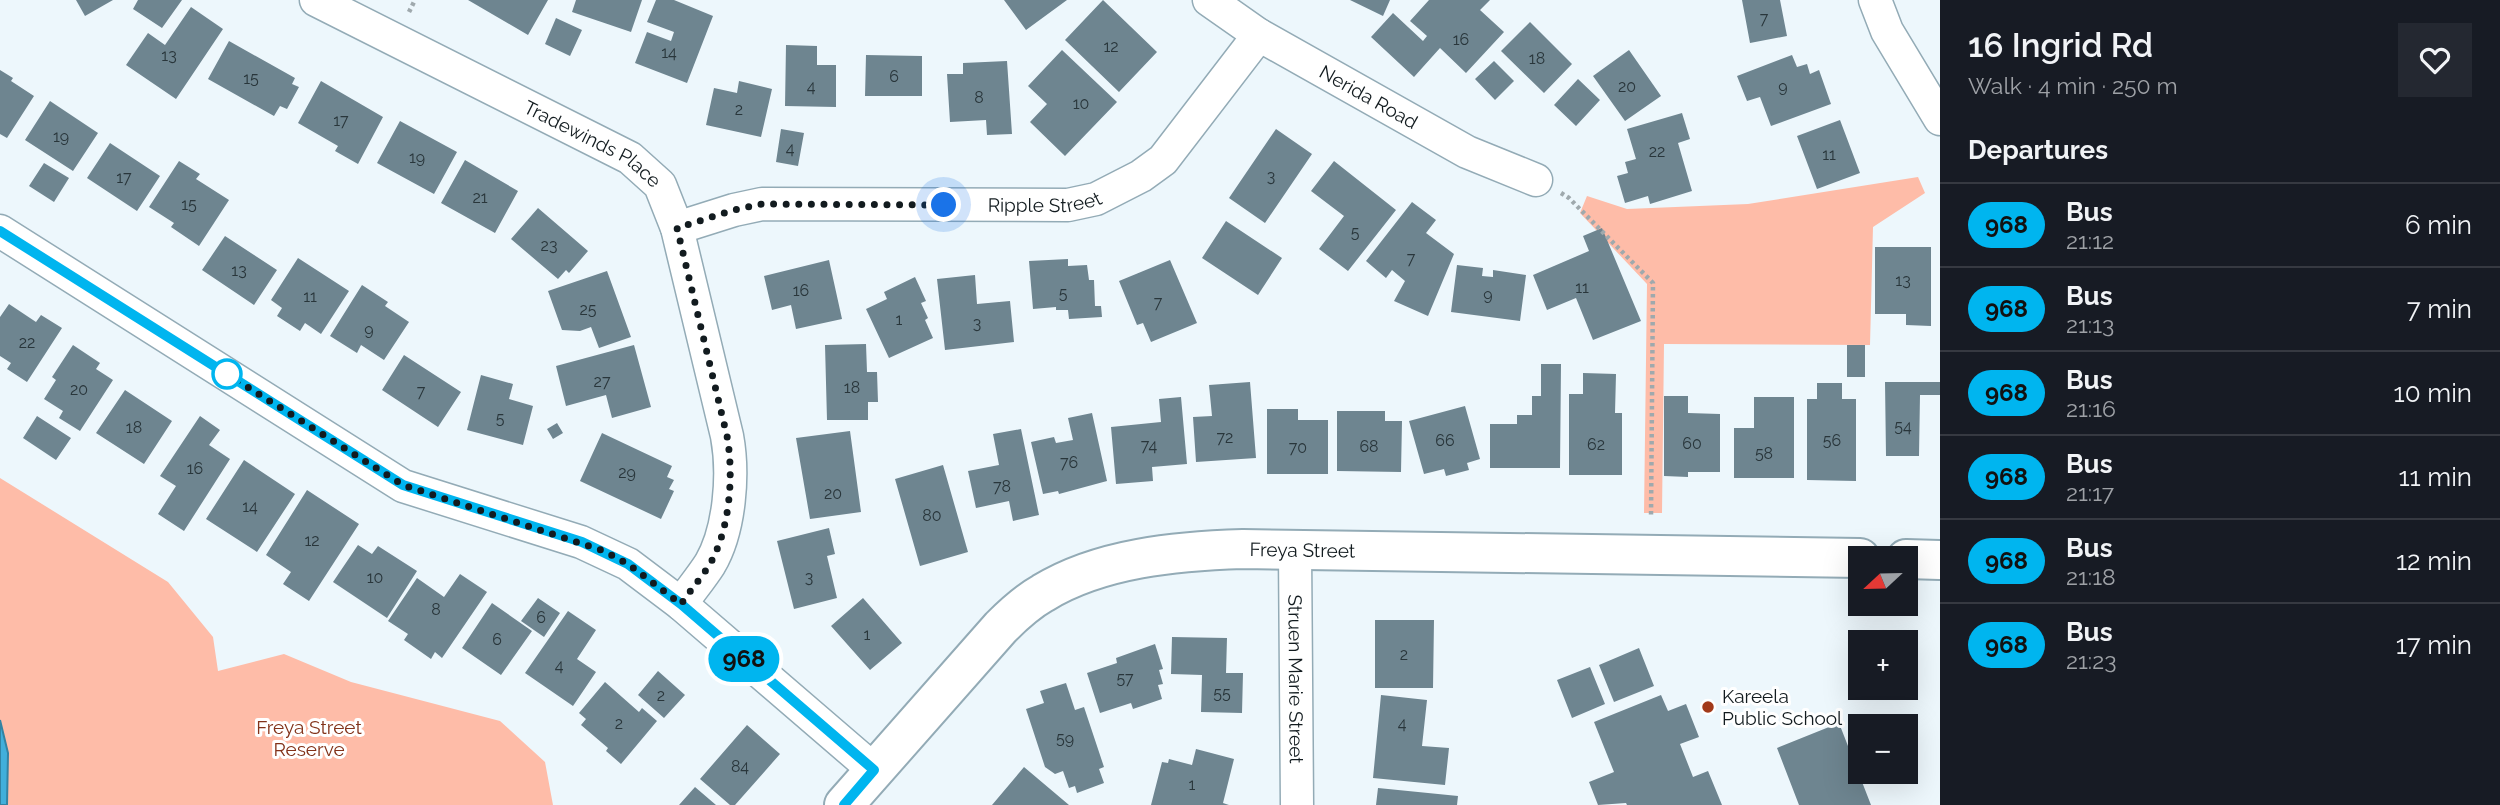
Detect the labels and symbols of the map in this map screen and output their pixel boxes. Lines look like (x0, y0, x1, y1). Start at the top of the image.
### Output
house number: 7 (1760, 9, 1769, 28)
house number: 16 (1453, 30, 1469, 49)
house number: 12 (1103, 37, 1119, 56)
house number: 14 (661, 43, 677, 62)
house number: 13 (161, 46, 177, 65)
house number: 18 (1529, 49, 1545, 68)
street label: Nerida Road (1316, 60, 1422, 133)
house number: 6 (889, 67, 899, 86)
house number: 15 (243, 69, 259, 88)
house number: 4 (807, 77, 816, 96)
house number: 20 (1618, 77, 1636, 96)
house number: 9 (1778, 77, 1788, 96)
house number: 8 (974, 88, 984, 107)
house number: 10 (1073, 94, 1089, 113)
street label: Tradewinds Place (521, 96, 666, 192)
house number: 2 (735, 100, 743, 119)
house number: 17 (333, 111, 349, 130)
house number: 19 (53, 127, 69, 146)
house number: 4 (786, 139, 795, 158)
house number: 22 (1649, 142, 1665, 161)
house number: 11 (1822, 145, 1836, 164)
house number: 19 (409, 148, 425, 167)
house number: 3 (1267, 167, 1275, 186)
house number: 17 (116, 168, 132, 187)
your location (926, 187, 961, 222)
street label: Ripple Street (988, 187, 1106, 216)
house number: 21 (472, 188, 488, 207)
house number: 15 (181, 195, 197, 214)
house number: 5 (1351, 223, 1360, 242)
house number: 23 (541, 236, 557, 255)
house number: 7 (1407, 249, 1416, 268)
house number: 13 (231, 261, 247, 280)
house number: 13 (1895, 271, 1911, 290)
house number: 11 (1575, 278, 1589, 297)
house number: 16 (793, 281, 809, 300)
house number: 5 (1059, 284, 1068, 303)
house number: 9 (1483, 285, 1493, 304)
house number: 11 (303, 287, 317, 306)
house number: 7 (1154, 293, 1163, 312)
house number: 25 (579, 300, 597, 319)
house number: 1 (896, 310, 903, 329)
house number: 3 (973, 314, 981, 333)
house number: 9 (364, 320, 374, 339)
house number: 22 (19, 333, 35, 352)
unlabelled marker (212, 359, 242, 389)
house number: 27 (594, 372, 611, 391)
house number: 18 (844, 378, 860, 397)
house number: 20 (70, 380, 88, 399)
house number: 7 (417, 382, 426, 401)
house number: 5 (496, 409, 505, 428)
house number: 54 (1894, 417, 1912, 436)
house number: 18 (126, 418, 142, 437)
house number: 72 (1217, 428, 1233, 447)
house number: 66 (1435, 431, 1455, 450)
house number: 56 (1823, 431, 1841, 450)
house number: 60 (1682, 434, 1702, 453)
house number: 62 (1587, 435, 1605, 454)
house number: 74 (1141, 436, 1157, 455)
house number: 68 (1359, 437, 1379, 456)
house number: 70 (1289, 438, 1307, 457)
house number: 58 (1755, 444, 1773, 463)
house number: 76 (1060, 453, 1078, 472)
house number: 16 (187, 459, 203, 478)
house number: 29 (618, 463, 636, 482)
house number: 78 (993, 477, 1011, 496)
house number: 20 (824, 484, 842, 503)
house number: 14 (242, 497, 258, 516)
house number: 80 (922, 506, 942, 525)
house number: 12 (304, 531, 320, 550)
street label: Freya Street (1249, 538, 1356, 562)
north arrow (1848, 546, 1918, 616)
house number: 10 (367, 568, 383, 587)
house number: 3 (805, 568, 813, 587)
street label: Struen Marie Street (1284, 594, 1308, 764)
house number: 8 (431, 600, 441, 619)
house number: 6 (536, 608, 546, 627)
house number: 1 (864, 625, 871, 644)
house number: 6 (492, 630, 502, 649)
line badge: 968 (704, 636, 784, 682)
house number: 2 (1400, 645, 1408, 664)
house number: 4 (555, 656, 564, 675)
house number: 57 (1116, 669, 1134, 688)
house number: 55 (1213, 684, 1231, 703)
place label: Kareela Public School (1722, 685, 1843, 729)
house number: 2 (657, 686, 665, 705)
marker: Kareela Public School (1700, 699, 1716, 715)
house number: 2 (615, 714, 623, 733)
house number: 4 (1398, 714, 1407, 733)
park label: Freya Street Reserve (256, 716, 362, 760)
house number: 59 (1056, 729, 1074, 748)
house number: 84 (731, 757, 749, 776)
house number: 1 (1189, 775, 1196, 794)

